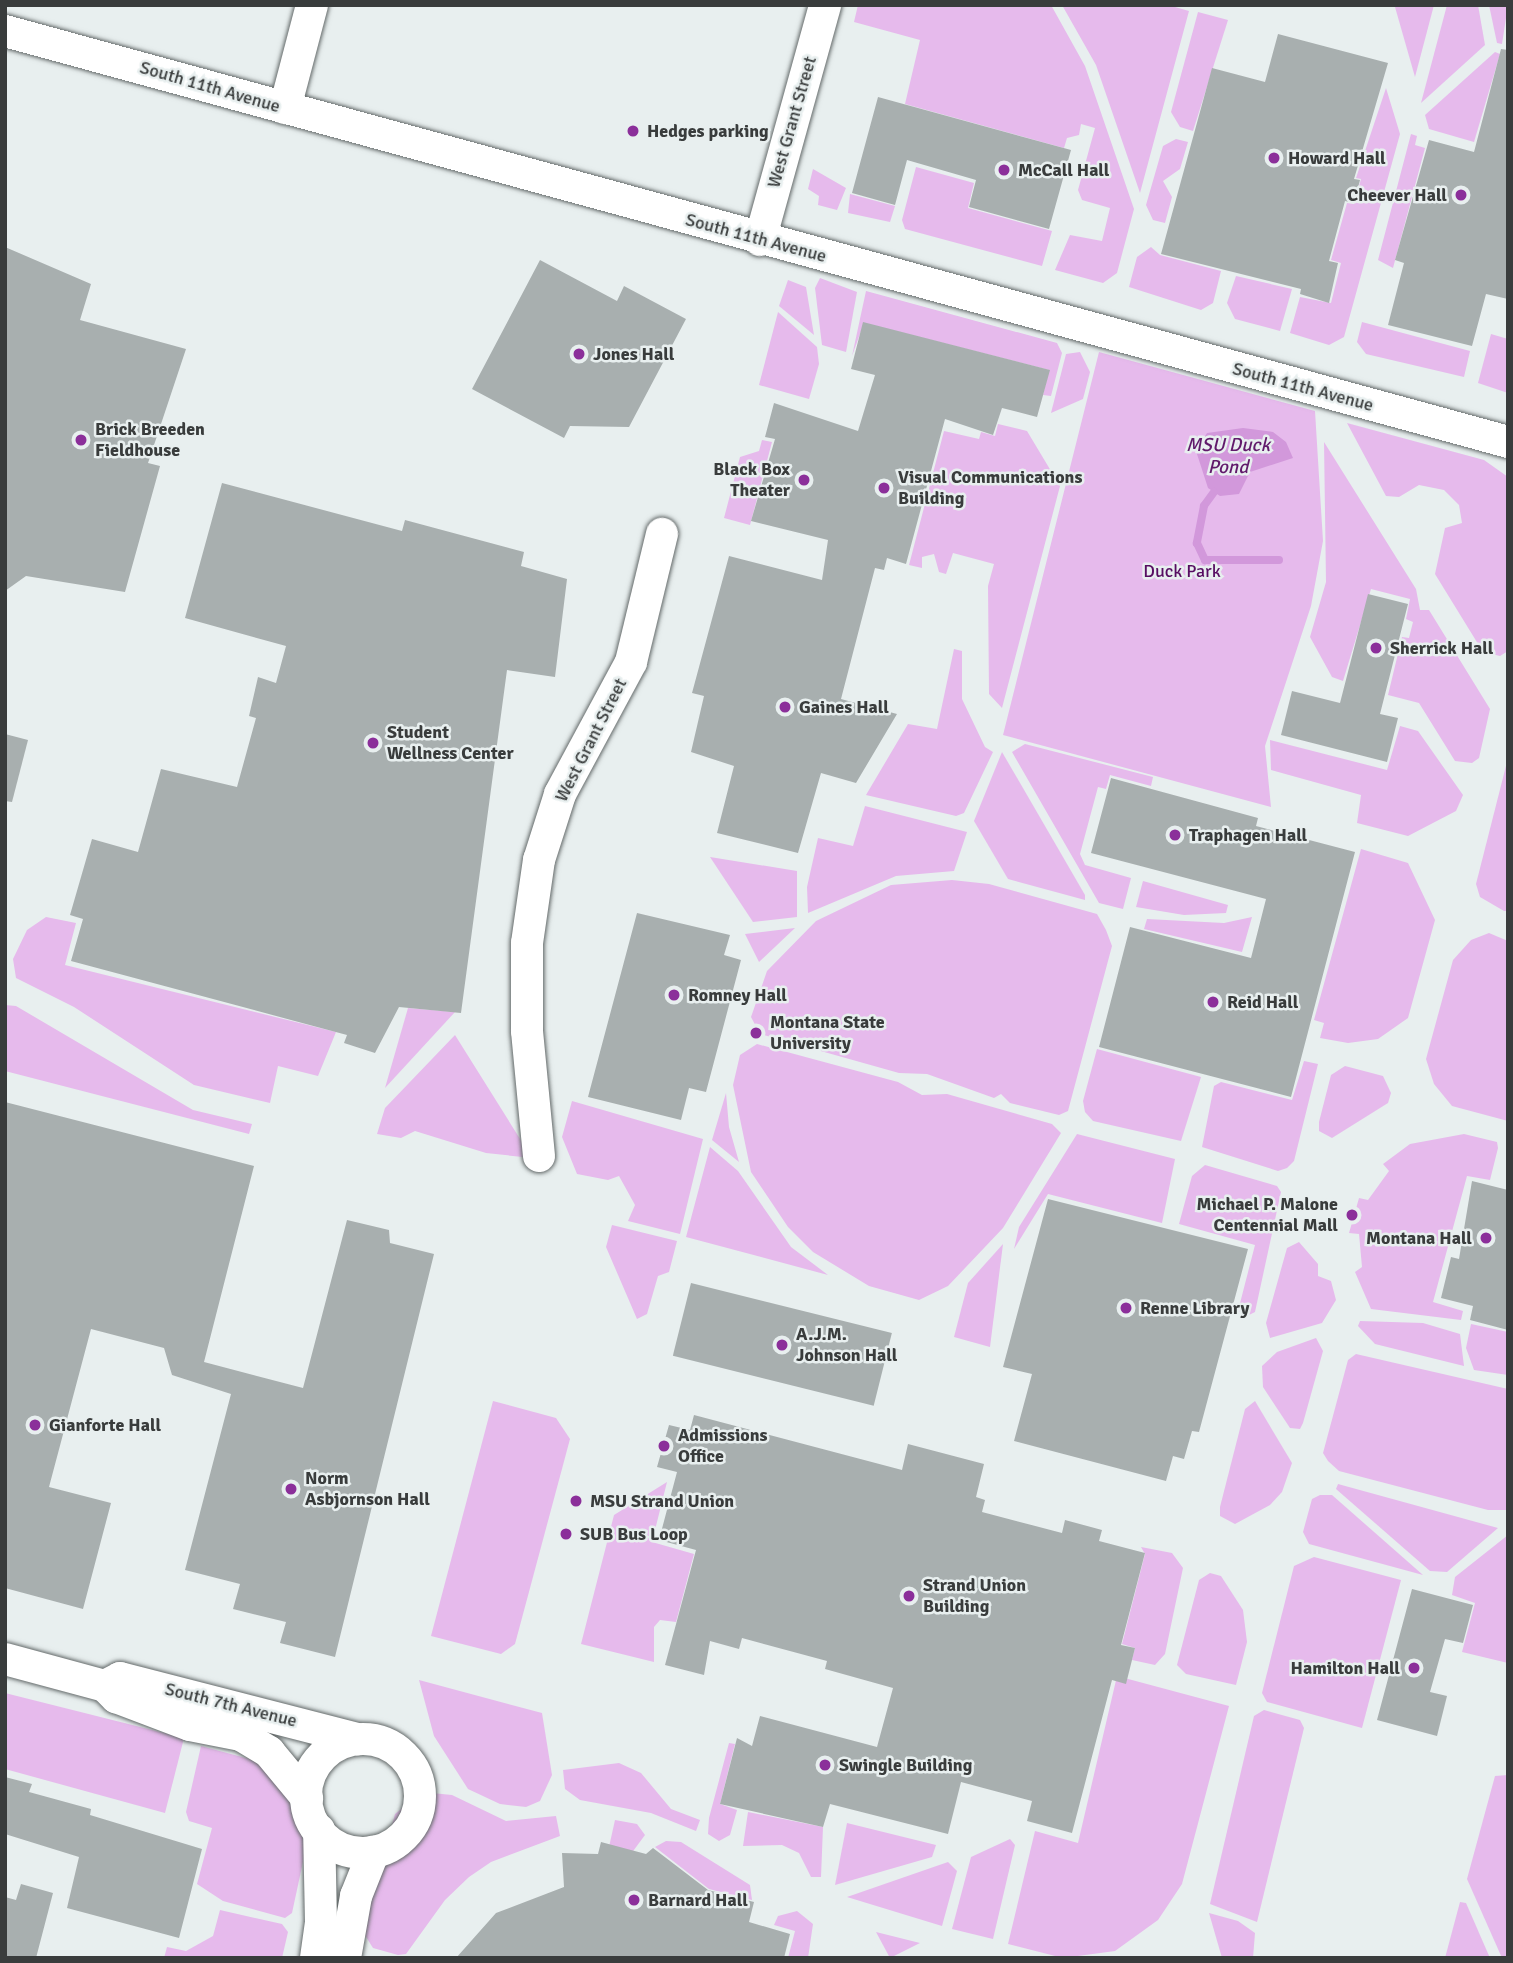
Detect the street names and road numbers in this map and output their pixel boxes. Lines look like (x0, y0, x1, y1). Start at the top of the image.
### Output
street label: West Grant Street (763, 54, 821, 190)
street label: South 11th Avenue (137, 57, 283, 117)
street label: South 11th Avenue (683, 209, 829, 267)
street label: South 11th Avenue (1230, 358, 1376, 416)
street label: West Grant Street (551, 675, 631, 805)
street label: South 7th Avenue (163, 1678, 299, 1732)

